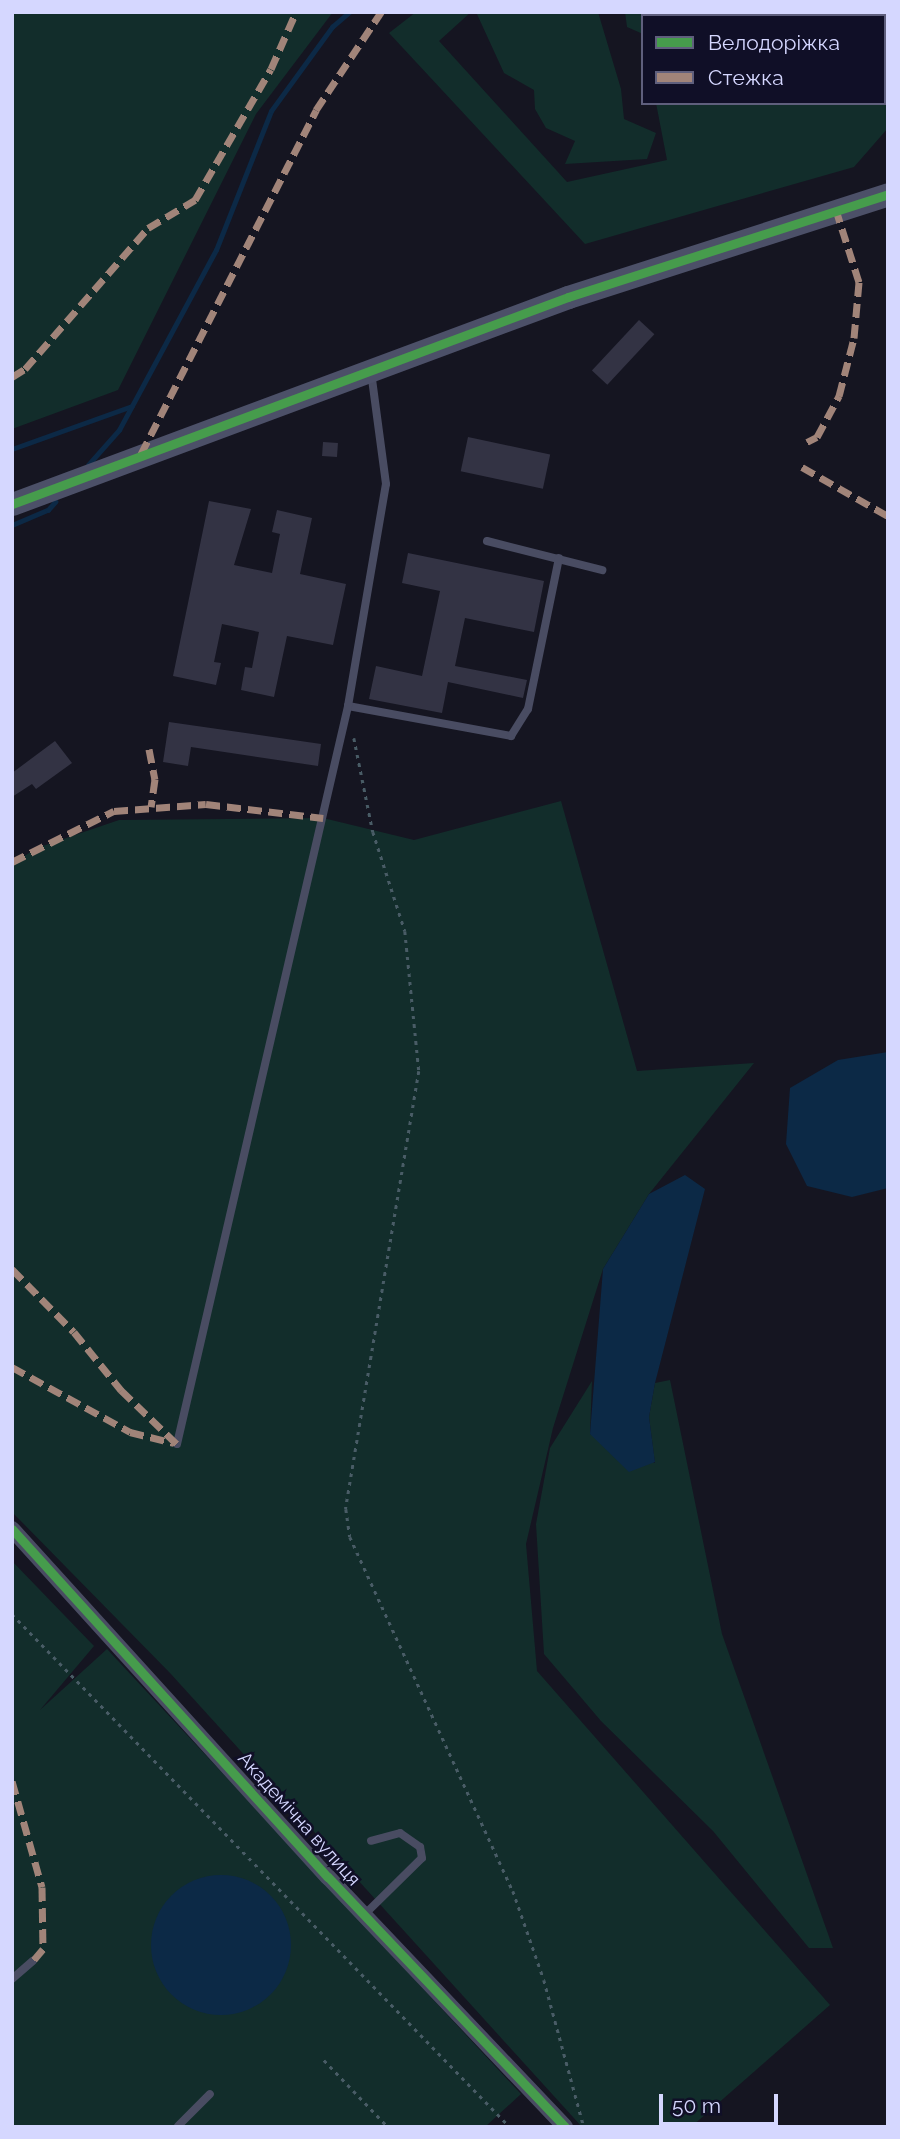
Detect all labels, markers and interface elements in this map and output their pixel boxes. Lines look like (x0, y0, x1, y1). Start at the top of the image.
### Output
legend (641, 14, 886, 105)
text: Велодоріжка (708, 30, 840, 55)
text: Стежка (708, 65, 784, 90)
street label: Академічна вулиця (233, 1747, 365, 1891)
scale bar (662, 2080, 781, 2124)
text: 50 m (672, 2093, 721, 2118)

